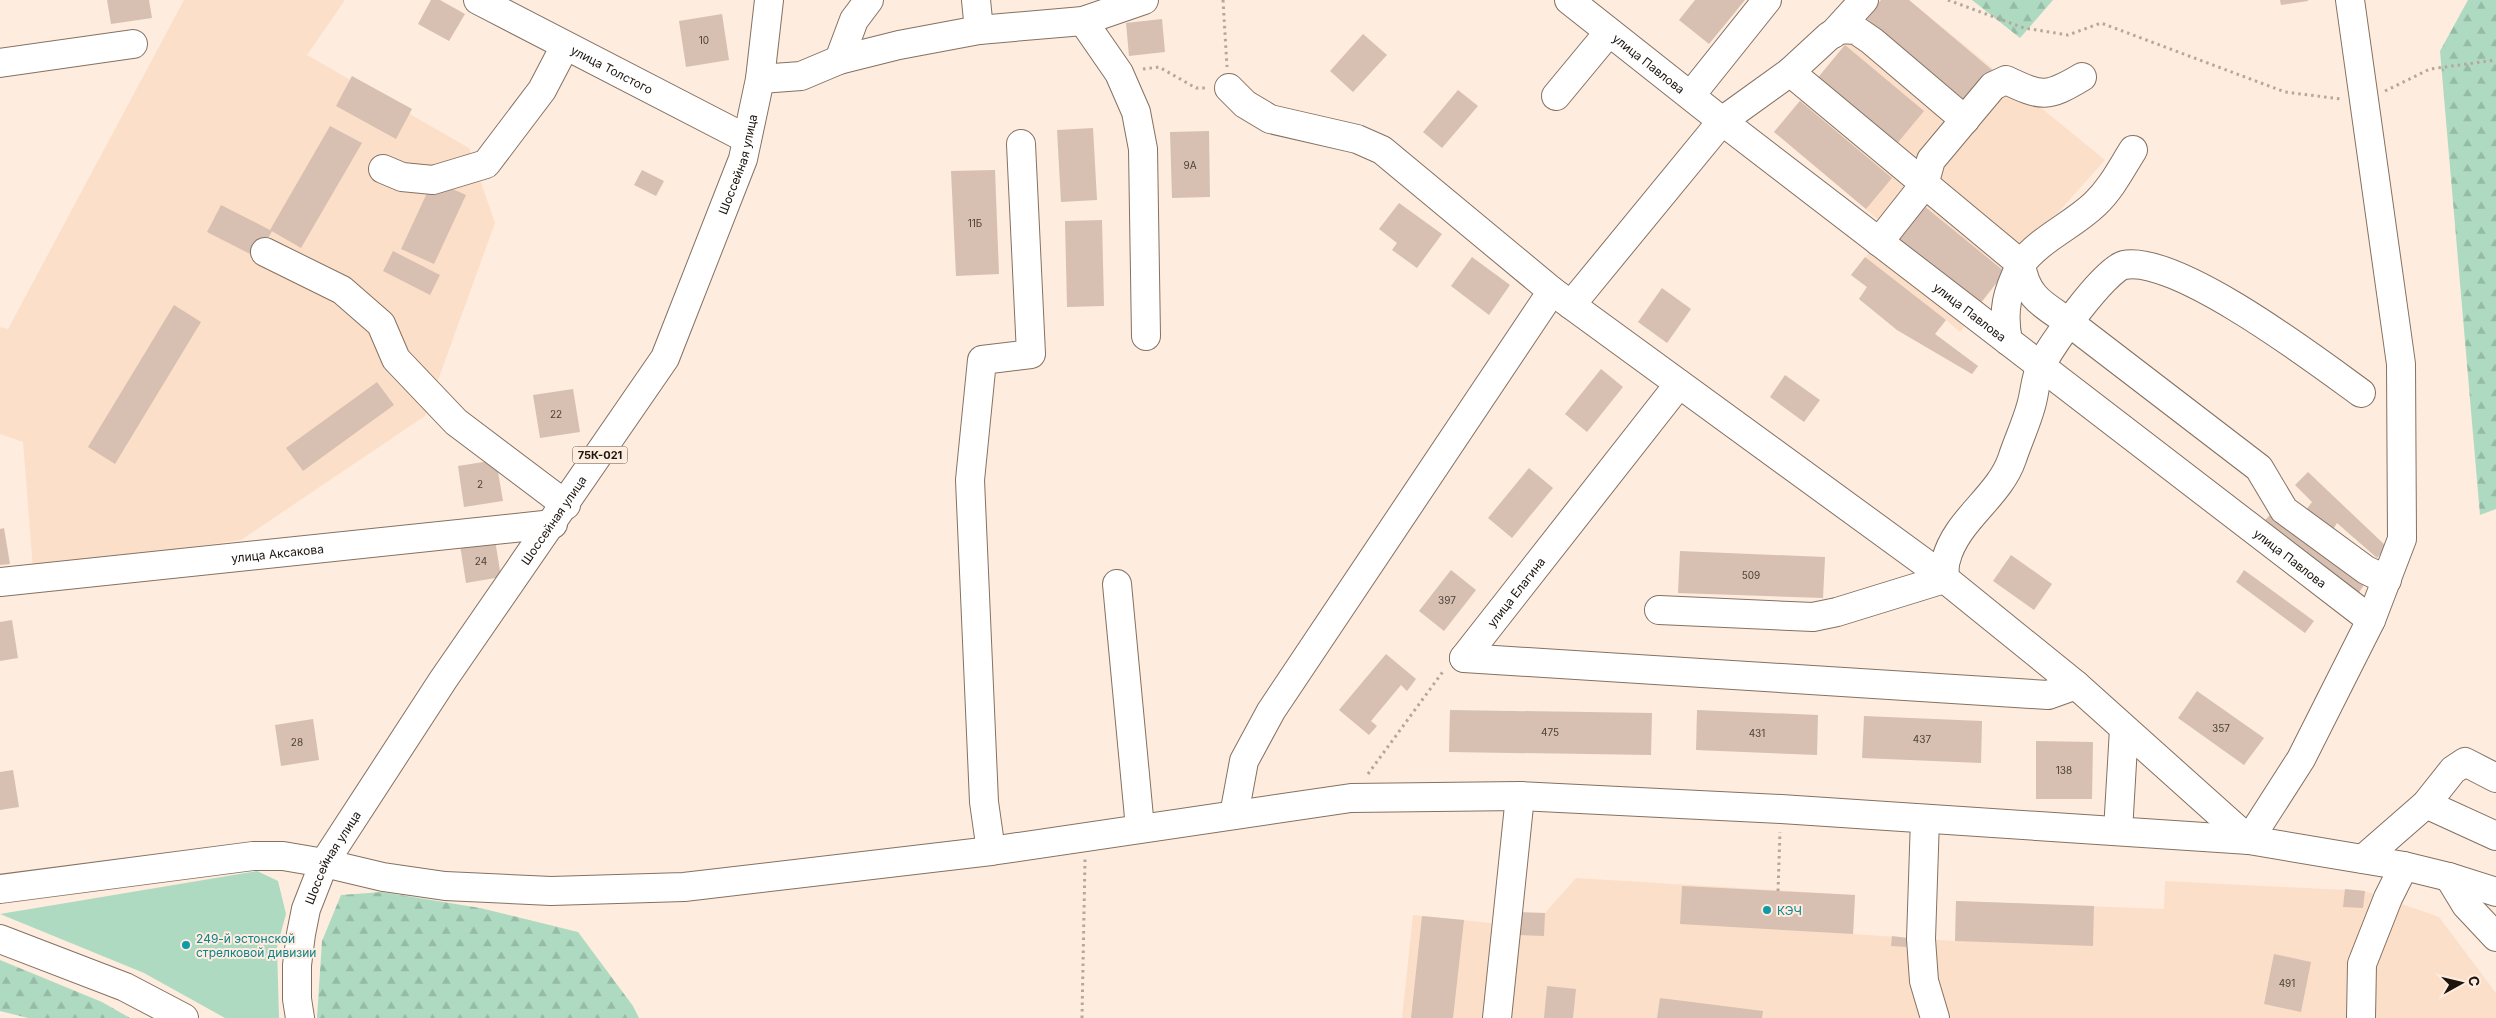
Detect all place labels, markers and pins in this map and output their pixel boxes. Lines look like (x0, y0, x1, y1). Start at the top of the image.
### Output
place label: КЭЧ (1777, 903, 1802, 918)
marker: КЭЧ (1761, 904, 1773, 916)
place label: 249-й эстонской стрелковой дивизии (196, 931, 316, 960)
marker: 249-й эстонской стрелковой дивизии (180, 939, 192, 951)

